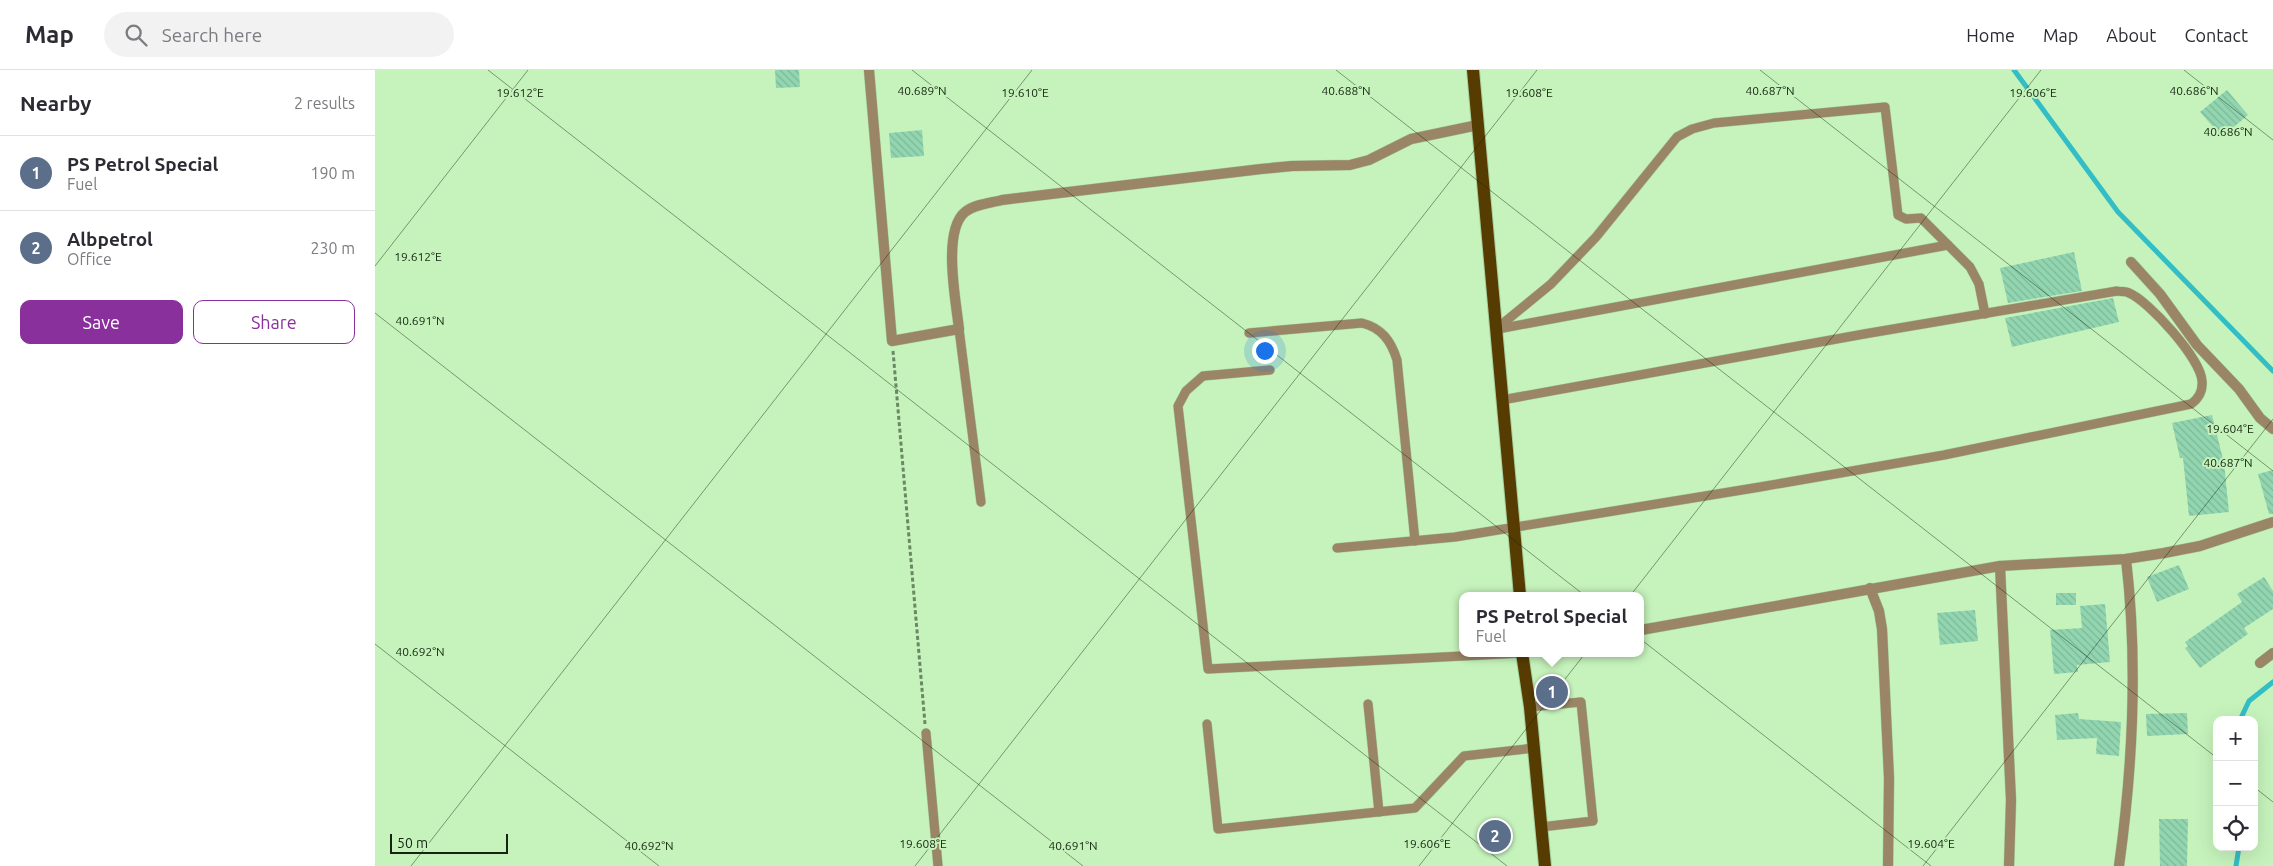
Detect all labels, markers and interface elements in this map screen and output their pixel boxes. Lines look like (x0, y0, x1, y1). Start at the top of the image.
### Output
search box (104, 12, 454, 57)
text: Map (25, 21, 74, 48)
icon: search (122, 21, 150, 49)
text: Search here (162, 24, 262, 46)
text: Home (1966, 25, 2015, 45)
text: Map (2043, 25, 2078, 45)
text: About (2106, 25, 2156, 45)
text: Contact (2184, 25, 2248, 45)
text: 40.689°N (897, 84, 947, 97)
text: 40.688°N (1321, 84, 1371, 97)
text: 40.687°N (1745, 84, 1795, 97)
text: 40.686°N (2169, 84, 2219, 97)
text: 19.612°E (496, 86, 544, 99)
text: 19.610°E (1001, 86, 1049, 99)
text: 19.608°E (1505, 86, 1553, 99)
text: 19.606°E (2009, 86, 2057, 99)
text: Nearby (20, 91, 91, 115)
text: 2 results (294, 94, 355, 112)
text: 40.686°N (2203, 125, 2253, 138)
text: PS Petrol Special (67, 153, 218, 175)
text: 1 (31, 164, 41, 182)
text: 190 m (310, 164, 355, 182)
text: Fuel (67, 175, 97, 193)
text: Albpetrol (67, 228, 153, 250)
text: 2 (31, 239, 41, 257)
text: 230 m (310, 239, 355, 257)
text: Office (67, 250, 112, 268)
text: 19.612°E (394, 250, 442, 263)
button: Save (20, 300, 183, 344)
button: Share (193, 300, 355, 344)
text: 40.691°N (395, 314, 445, 327)
your location (1252, 338, 1278, 364)
text: 19.604°E (2206, 422, 2254, 435)
text: 40.687°N (2203, 456, 2253, 469)
popup (1459, 592, 1644, 657)
text: PS Petrol Special (1476, 605, 1627, 627)
text: Fuel (1476, 627, 1506, 645)
text: 40.692°N (395, 645, 445, 658)
pin: 1 (1536, 673, 1568, 711)
map controls (2213, 716, 2258, 851)
button: + (2213, 716, 2258, 761)
button: − (2213, 761, 2258, 806)
button: locate (2213, 806, 2258, 851)
pin: 2 (1479, 817, 1511, 855)
scale bar (390, 831, 507, 854)
text: 50 m (397, 835, 428, 851)
text: 19.608°E (899, 837, 947, 850)
text: 19.606°E (1403, 837, 1451, 850)
text: 19.604°E (1907, 837, 1955, 850)
text: 40.692°N (624, 839, 674, 852)
text: 40.691°N (1048, 839, 1098, 852)

